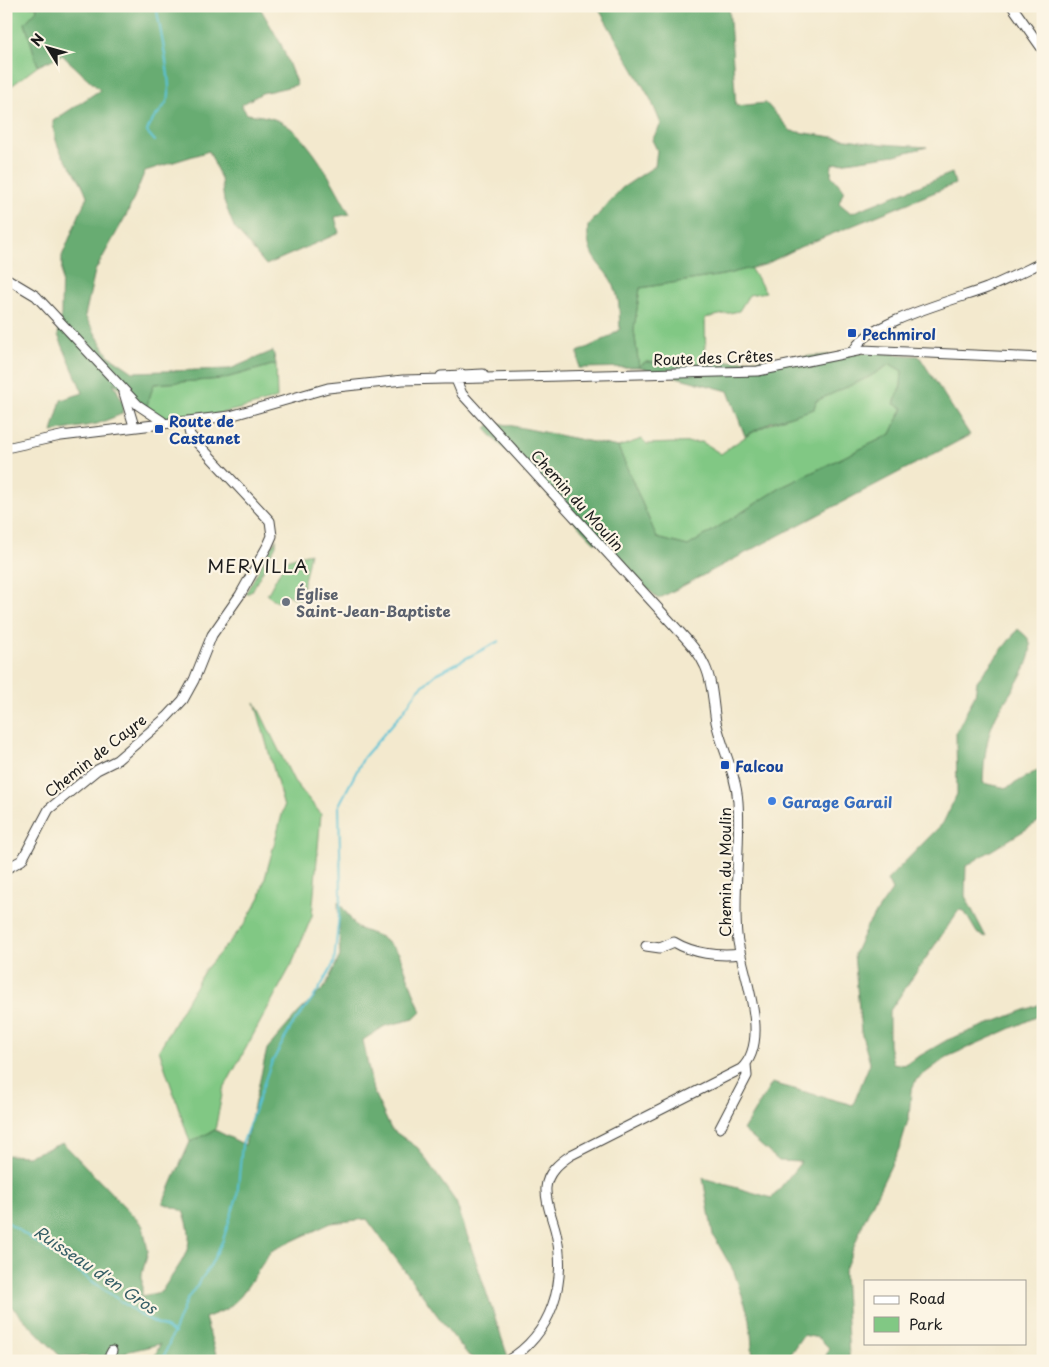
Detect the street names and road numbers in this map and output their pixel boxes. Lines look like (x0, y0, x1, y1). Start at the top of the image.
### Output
street label: Route des Crêtes (653, 343, 773, 371)
street label: Chemin du Moulin (526, 444, 630, 556)
street label: Chemin de Cayre (39, 708, 151, 802)
street label: Chemin du Moulin (713, 807, 736, 937)

